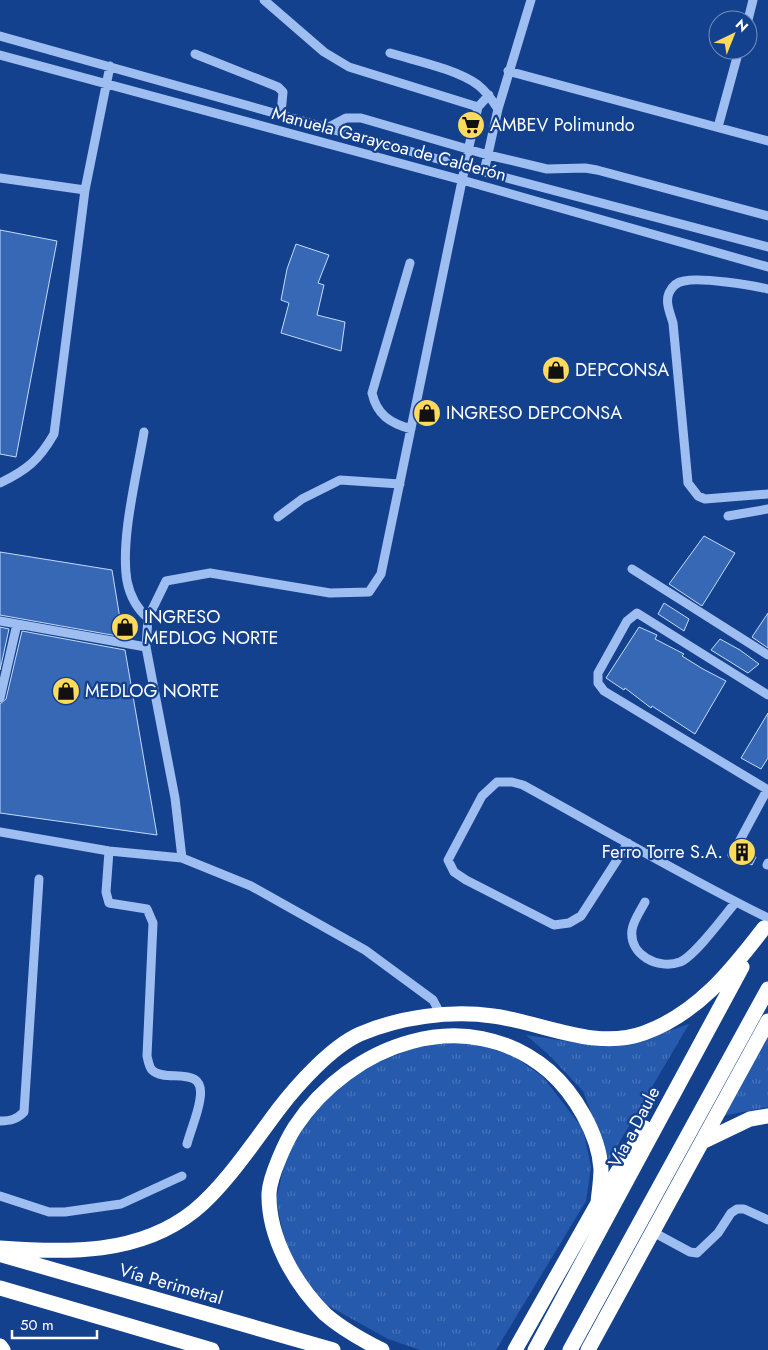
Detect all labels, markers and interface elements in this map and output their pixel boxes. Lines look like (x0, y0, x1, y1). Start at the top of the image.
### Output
north arrow (708, 10, 758, 60)
text: N (731, 14, 753, 37)
street label: Manuela Garaycoa de Calderón (269, 100, 509, 188)
supermarket icon: AMBEV Polimundo (456, 110, 486, 140)
place label: AMBEV Polimundo (490, 112, 635, 138)
shop icon: DEPCONSA (541, 355, 571, 385)
place label: DEPCONSA (575, 357, 669, 383)
shop icon: INGRESO DEPCONSA (412, 398, 442, 428)
place label: INGRESO DEPCONSA (446, 400, 622, 426)
place label: INGRESO MEDLOG NORTE (144, 604, 278, 651)
shop icon: INGRESO MEDLOG NORTE (110, 612, 140, 642)
shop icon: MEDLOG NORTE (51, 676, 81, 706)
place label: MEDLOG NORTE (85, 678, 219, 704)
building icon: Ferro Torre S.A. (727, 837, 757, 867)
place label: Ferro Torre S.A. (602, 839, 723, 865)
street label: Vía a Daule (602, 1082, 666, 1172)
street label: Vía Perimetral (116, 1257, 226, 1311)
scale bar (12, 1308, 98, 1340)
text: 50 m (20, 1314, 54, 1336)

